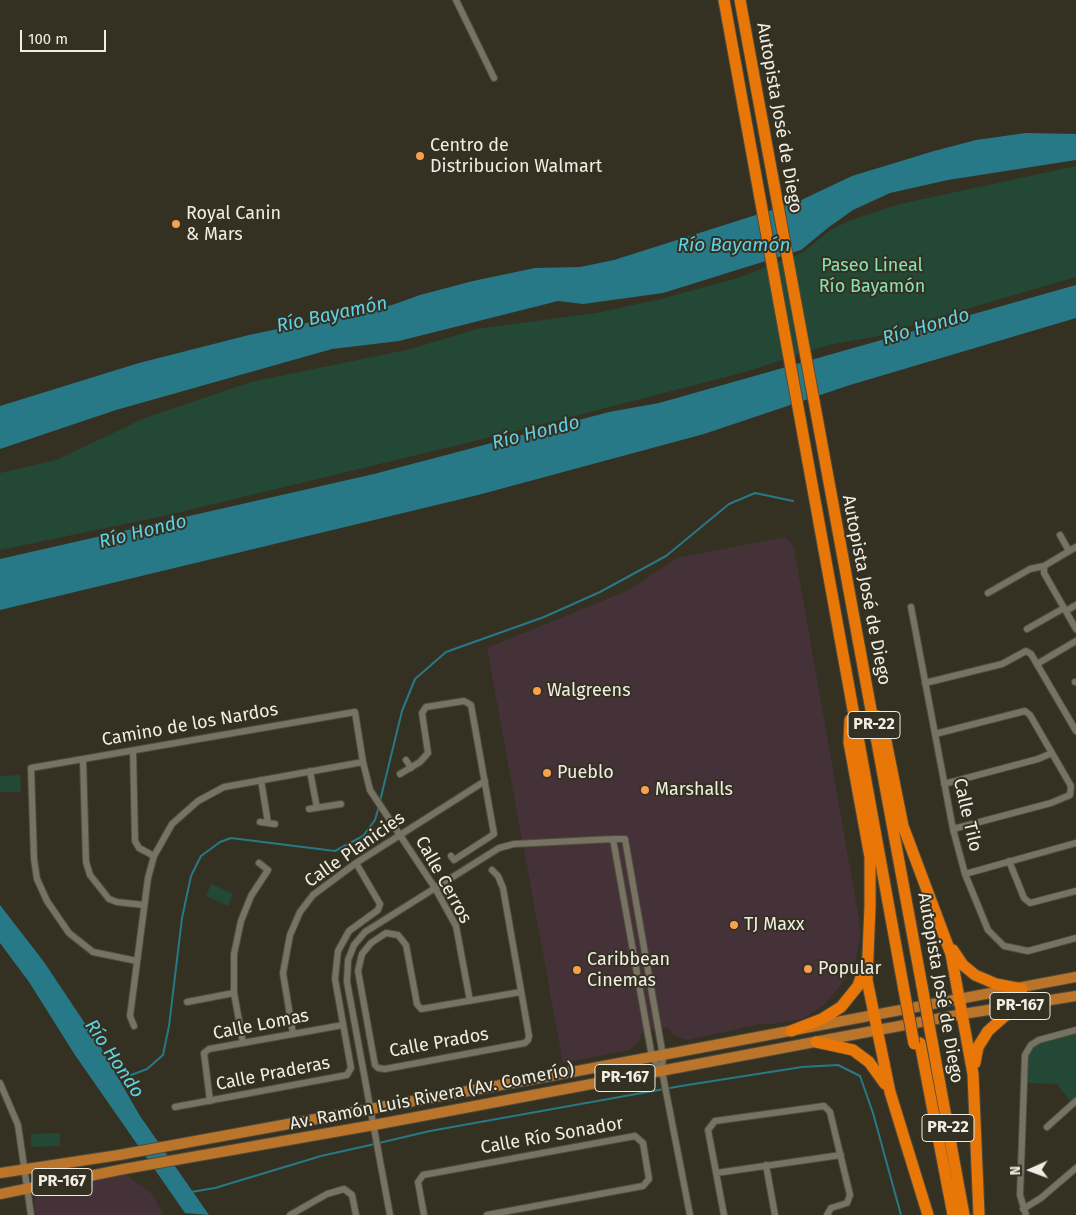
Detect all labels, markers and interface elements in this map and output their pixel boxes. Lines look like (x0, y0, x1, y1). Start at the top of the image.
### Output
scale bar (22, 20, 109, 52)
street label: Autopista José de Diego (752, 21, 806, 215)
text: 100 m (28, 30, 68, 48)
place label: Centro de Distribucion Walmart (430, 135, 602, 178)
marker: Centro de Distribucion Walmart (414, 150, 426, 162)
place label: Royal Canin & Mars (186, 203, 281, 245)
marker: Royal Canin & Mars (170, 218, 182, 230)
water label: Río Bayamón (678, 235, 790, 257)
park label: Paseo Lineal Río Bayamón (819, 255, 925, 298)
water label: Río Bayamón (274, 292, 390, 338)
water label: Río Hondo (880, 304, 972, 350)
water label: Río Hondo (490, 411, 582, 455)
street label: Autopista José de Diego (837, 493, 895, 687)
water label: Río Hondo (97, 510, 189, 554)
place label: Walgreens (547, 680, 631, 702)
marker: Walgreens (531, 685, 543, 697)
street label: Camino de los Nardos (100, 699, 280, 751)
road number: PR-22 (848, 712, 900, 738)
place label: Pueblo (557, 762, 614, 784)
marker: Pueblo (541, 767, 553, 779)
street label: Calle Tilo (948, 776, 986, 854)
place label: Marshalls (655, 779, 733, 801)
marker: Marshalls (639, 784, 651, 796)
street label: Calle Planicies (301, 808, 409, 892)
street label: Calle Cerros (410, 833, 476, 927)
street label: Autopista José de Diego (913, 891, 967, 1085)
place label: TJ Maxx (744, 914, 805, 936)
marker: TJ Maxx (728, 919, 740, 931)
place label: Caribbean Cinemas (587, 949, 670, 992)
place label: Popular (818, 958, 882, 980)
marker: Popular (802, 963, 814, 975)
marker: Caribbean Cinemas (571, 964, 583, 976)
road number: PR-167 (990, 992, 1050, 1019)
street label: Calle Lomas (211, 1005, 311, 1045)
water label: Río Hondo (80, 1016, 148, 1102)
street label: Calle Prados (388, 1024, 490, 1062)
street label: Calle Praderas (214, 1052, 332, 1096)
street label: Av. Ramón Luis Rivera (Av. Comerío) (288, 1059, 576, 1135)
road number: PR-167 (595, 1064, 655, 1092)
street label: Calle Río Sonador (479, 1113, 625, 1159)
road number: PR-22 (922, 1114, 974, 1142)
north arrow (1006, 1145, 1056, 1195)
text: N (1007, 1166, 1024, 1175)
road number: PR-167 (32, 1168, 92, 1196)

